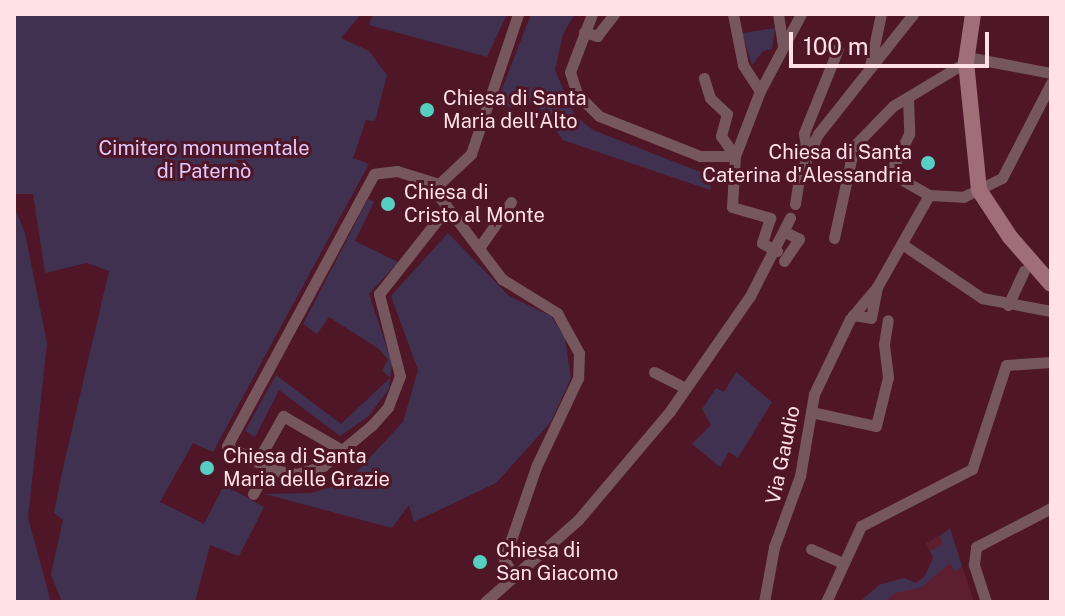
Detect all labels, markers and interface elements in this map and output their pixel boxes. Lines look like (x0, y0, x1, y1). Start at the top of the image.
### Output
scale bar (793, 16, 993, 66)
text: 100 m (803, 32, 869, 60)
place label: Chiesa di Santa Maria dell'Alto (443, 86, 587, 133)
marker: Chiesa di Santa Maria dell'Alto (418, 101, 436, 119)
park label: Cimitero monumentale di Paternò (98, 136, 310, 183)
place label: Chiesa di Santa Caterina d'Alessandria (702, 140, 912, 187)
marker: Chiesa di Santa Caterina d'Alessandria (919, 154, 937, 172)
place label: Chiesa di Cristo al Monte (404, 180, 545, 227)
marker: Chiesa di Cristo al Monte (379, 195, 397, 213)
street label: Via Gaudio (761, 404, 805, 506)
place label: Chiesa di Santa Maria delle Grazie (223, 444, 390, 491)
marker: Chiesa di Santa Maria delle Grazie (198, 459, 216, 477)
place label: Chiesa di San Giacomo (496, 538, 618, 585)
marker: Chiesa di San Giacomo (471, 553, 489, 571)

